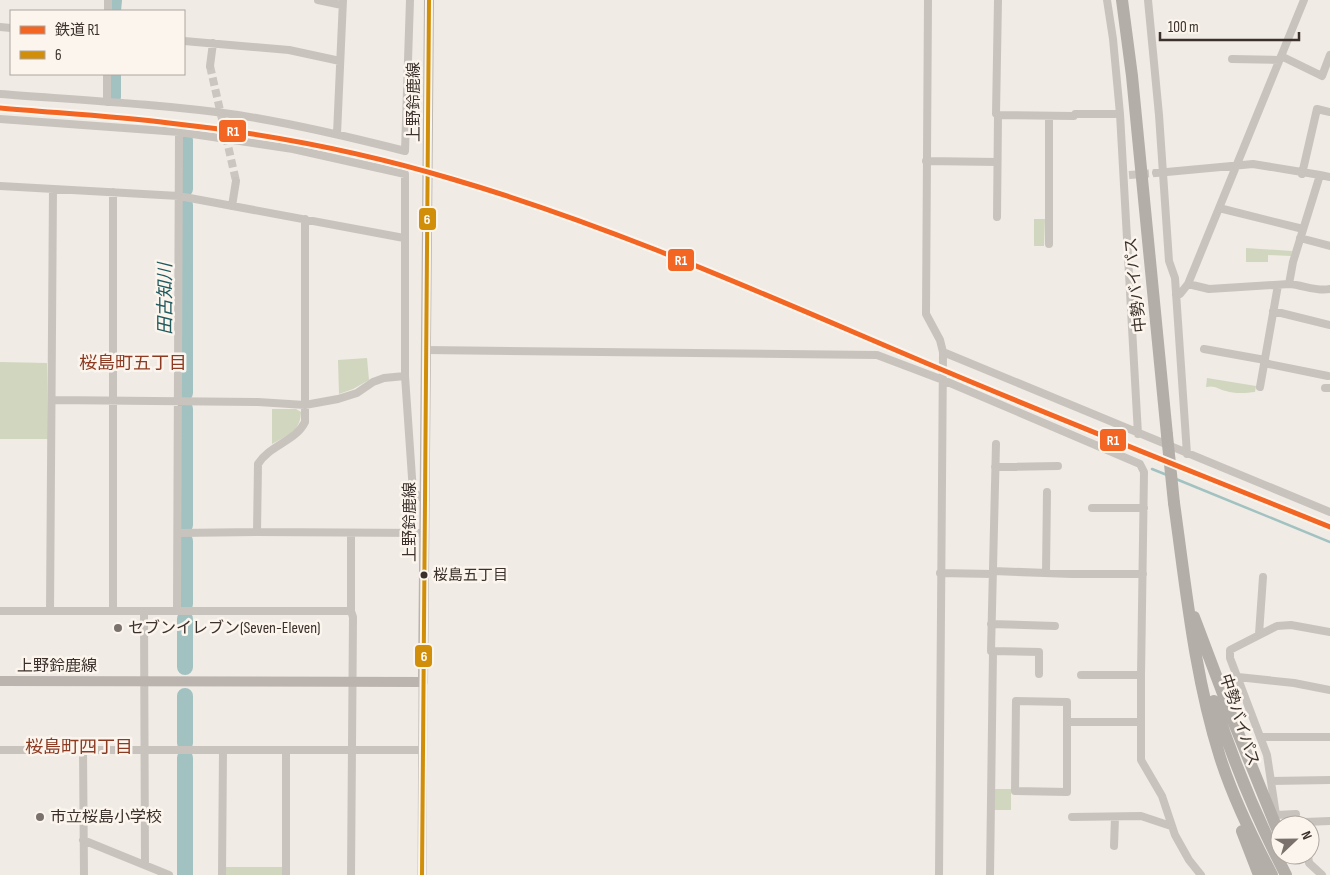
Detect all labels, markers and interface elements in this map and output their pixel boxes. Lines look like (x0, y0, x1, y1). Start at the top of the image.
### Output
legend (10, 10, 185, 75)
scale bar (1160, 10, 1299, 42)
text: 100 m (1168, 18, 1199, 37)
text: 鉄道 R1 (55, 21, 100, 40)
text: 6 (55, 46, 62, 65)
street label: 上野鈴鹿線 (405, 62, 424, 142)
line badge: R1 (218, 119, 247, 143)
text: R1 (227, 123, 240, 140)
line badge: 6 (418, 207, 437, 231)
text: 6 (424, 211, 431, 228)
street label: 中勢バイパス (1122, 236, 1150, 334)
line badge: R1 (667, 248, 695, 272)
text: R1 (675, 252, 688, 269)
water label: 田古知川 (155, 261, 176, 335)
district label: 桜島町五丁目 (79, 353, 187, 374)
line badge: R1 (1099, 428, 1127, 452)
text: R1 (1107, 432, 1120, 449)
street label: 上野鈴鹿線 (401, 482, 420, 562)
place label: 桜島五丁目 (433, 566, 508, 585)
marker: 桜島五丁目 (419, 570, 429, 580)
place label: セブンイレブン(Seven-Eleven) (128, 619, 321, 638)
marker: セブンイレブン(Seven-Eleven) (112, 622, 124, 634)
line badge: 6 (414, 644, 433, 668)
text: 6 (421, 648, 428, 665)
street label: 上野鈴鹿線 (17, 657, 97, 676)
street label: 中勢バイパス (1215, 672, 1263, 768)
district label: 桜島町四丁目 (25, 737, 133, 758)
place label: 市立桜島小学校 (50, 808, 162, 827)
marker: 市立桜島小学校 (34, 811, 46, 823)
north arrow (1270, 815, 1320, 865)
text: N (1297, 829, 1316, 842)

